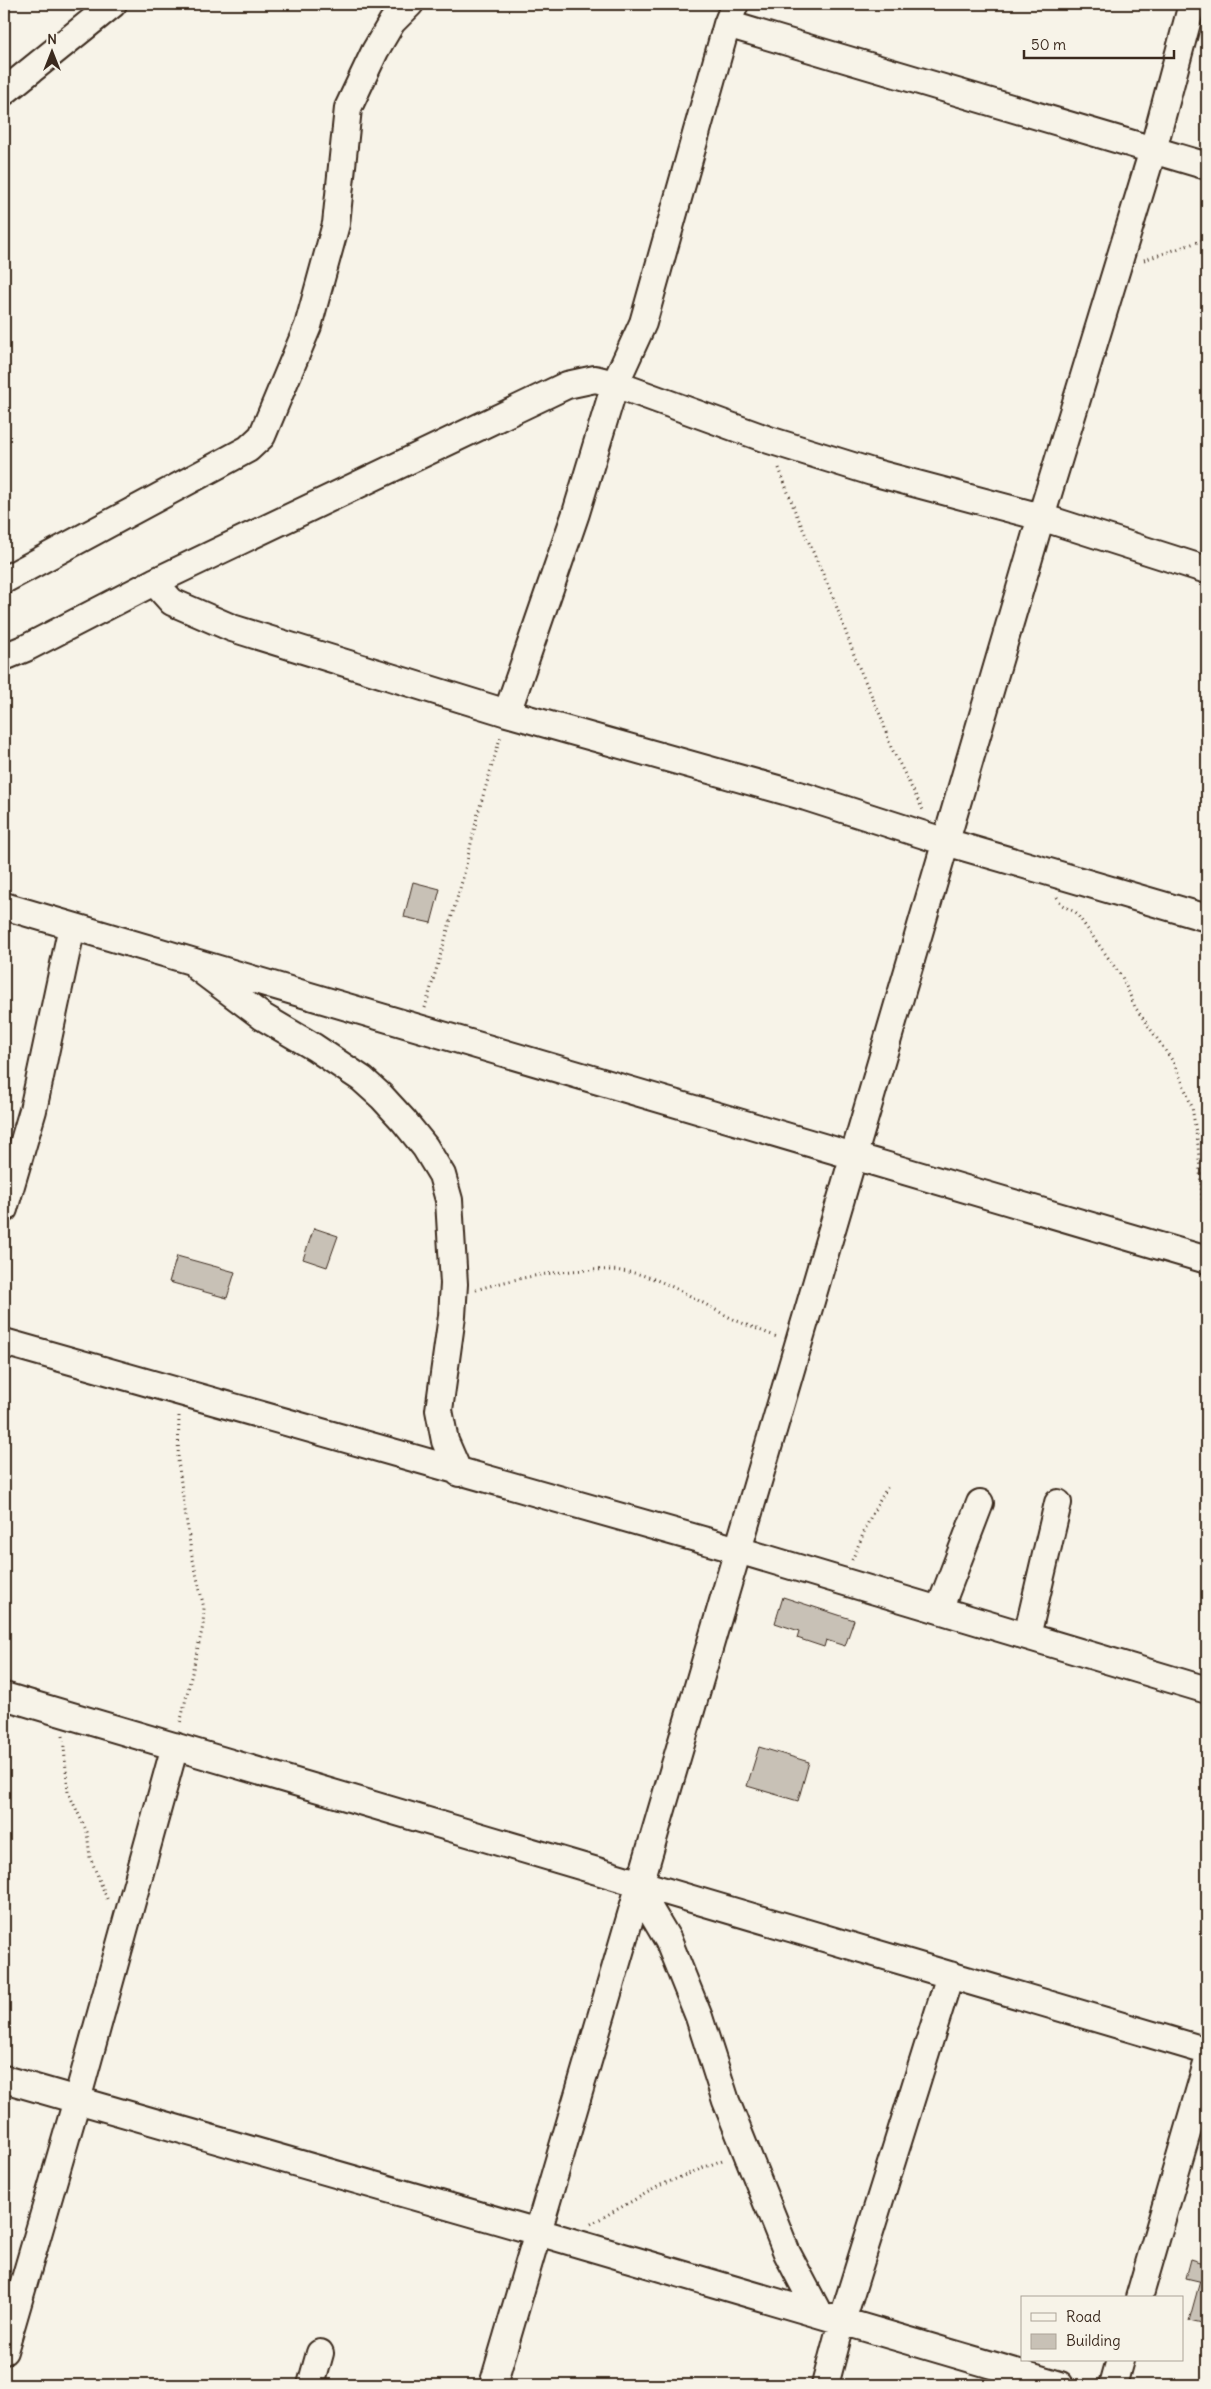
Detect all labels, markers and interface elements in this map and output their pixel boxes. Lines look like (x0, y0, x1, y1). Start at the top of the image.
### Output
north arrow (28, 28, 78, 78)
scale bar (1024, 28, 1174, 60)
text: N (47, 30, 57, 48)
text: 50 m (1031, 35, 1066, 54)
legend (1021, 2296, 1184, 2362)
text: Road (1066, 2307, 1101, 2326)
text: Building (1066, 2331, 1121, 2350)

